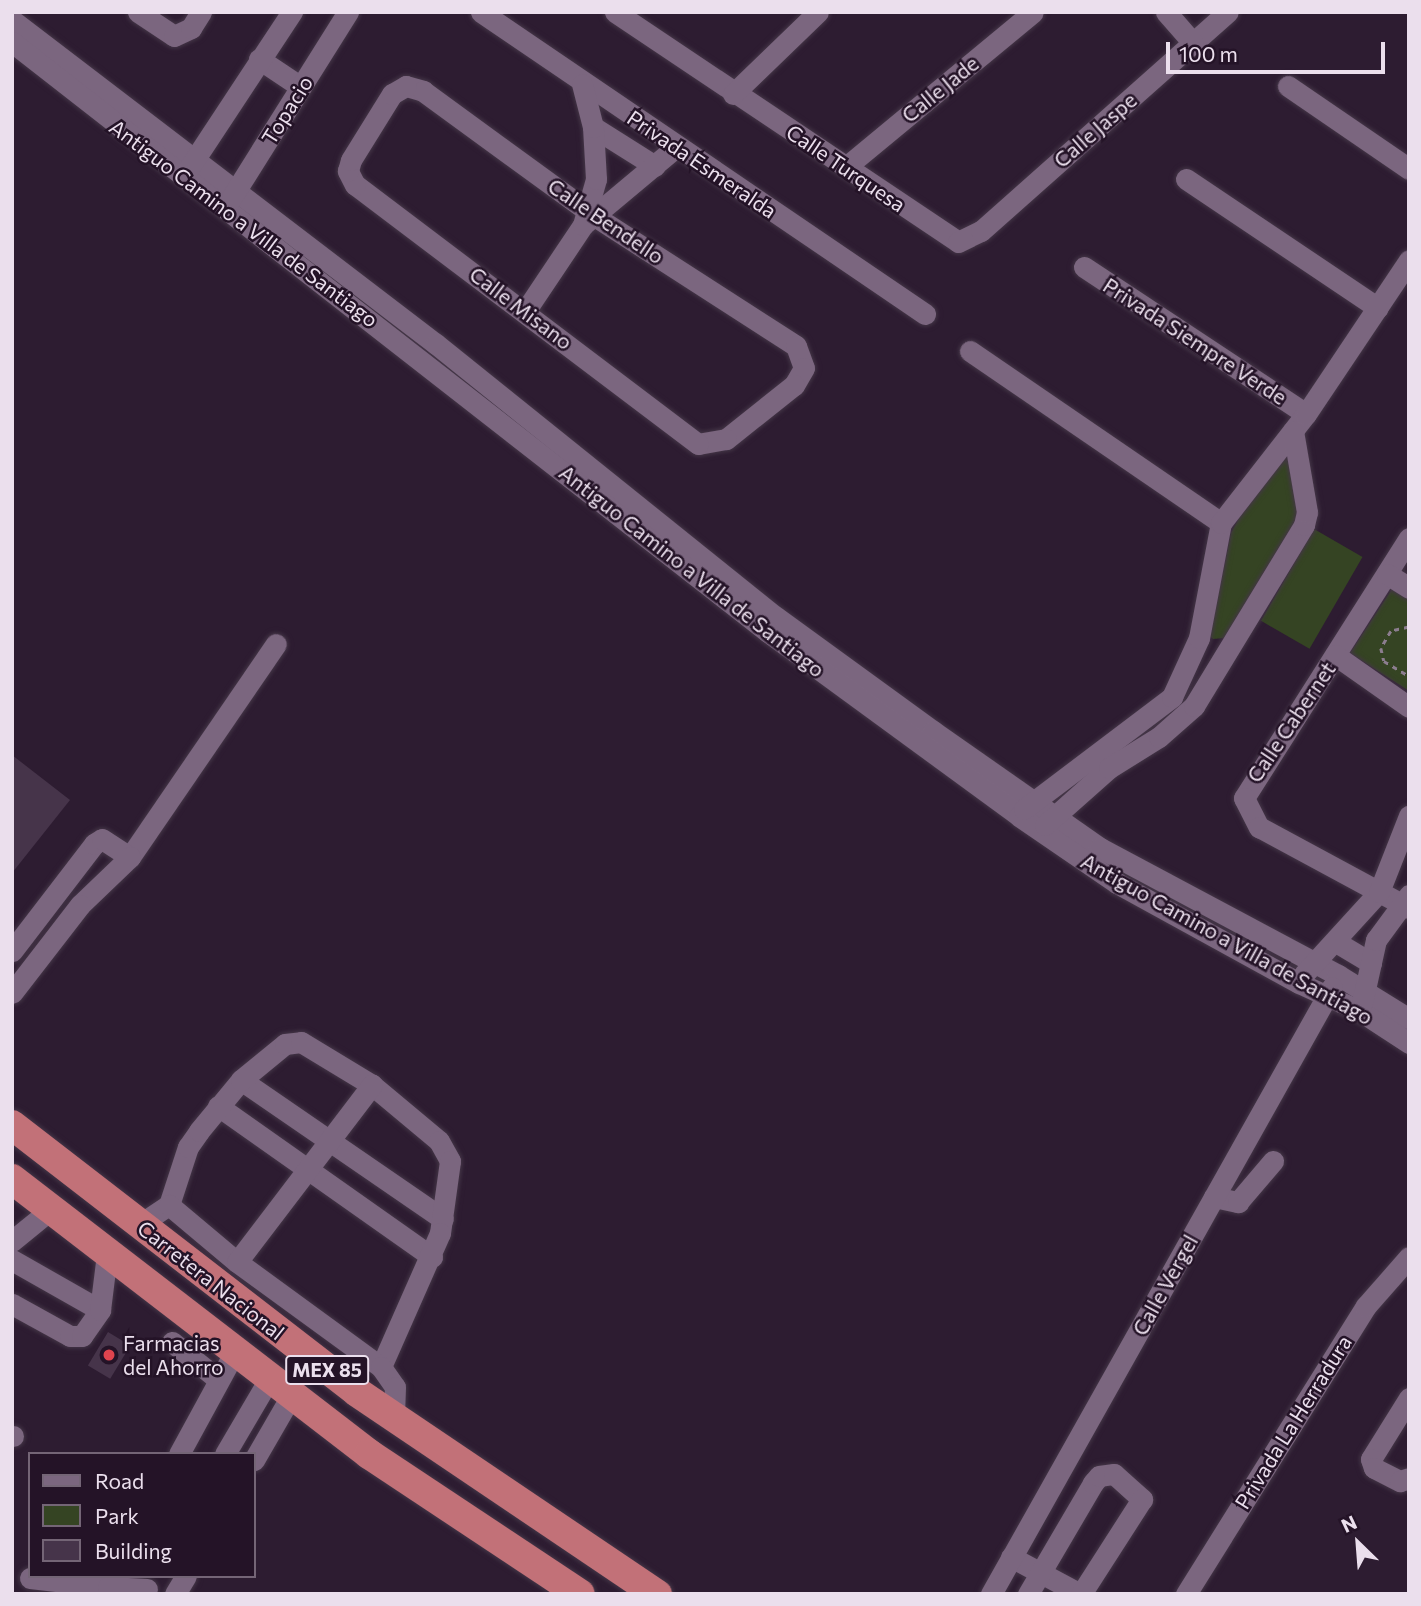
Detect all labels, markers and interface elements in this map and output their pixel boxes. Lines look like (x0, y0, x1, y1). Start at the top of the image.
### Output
scale bar (1169, 28, 1388, 72)
text: 100 m (1179, 41, 1238, 66)
street label: Calle Jade (897, 50, 983, 128)
street label: Topacio (256, 71, 318, 149)
street label: Calle Jaspe (1049, 87, 1141, 173)
street label: Privada Esmeralda (623, 105, 781, 223)
street label: Antiguo Camino a Villa de Santiago (105, 114, 383, 332)
street label: Calle Turquesa (782, 119, 910, 217)
street label: Calle Bendello (543, 173, 669, 269)
street label: Calle Misano (465, 261, 577, 355)
street label: Privada Siempre Verde (1099, 272, 1291, 410)
street label: Antiguo Camino a Villa de Santiago (554, 460, 830, 682)
street label: Calle Cabernet (1241, 657, 1341, 787)
street label: Antiguo Camino a Villa de Santiago (1077, 848, 1377, 1030)
street label: Carretera Nacional (133, 1215, 289, 1345)
street label: Calle Vergel (1127, 1230, 1203, 1340)
place label: Farmacias del Ahorro (123, 1330, 224, 1380)
street label: Privada La Herradura (1229, 1330, 1357, 1514)
marker: Farmacias del Ahorro (101, 1347, 117, 1363)
road number: MEX 85 (285, 1354, 369, 1386)
legend (28, 1452, 256, 1578)
text: Road (95, 1468, 144, 1493)
text: Park (95, 1503, 139, 1528)
north arrow (1323, 1508, 1393, 1578)
text: N (1338, 1510, 1360, 1537)
text: Building (95, 1538, 172, 1563)

